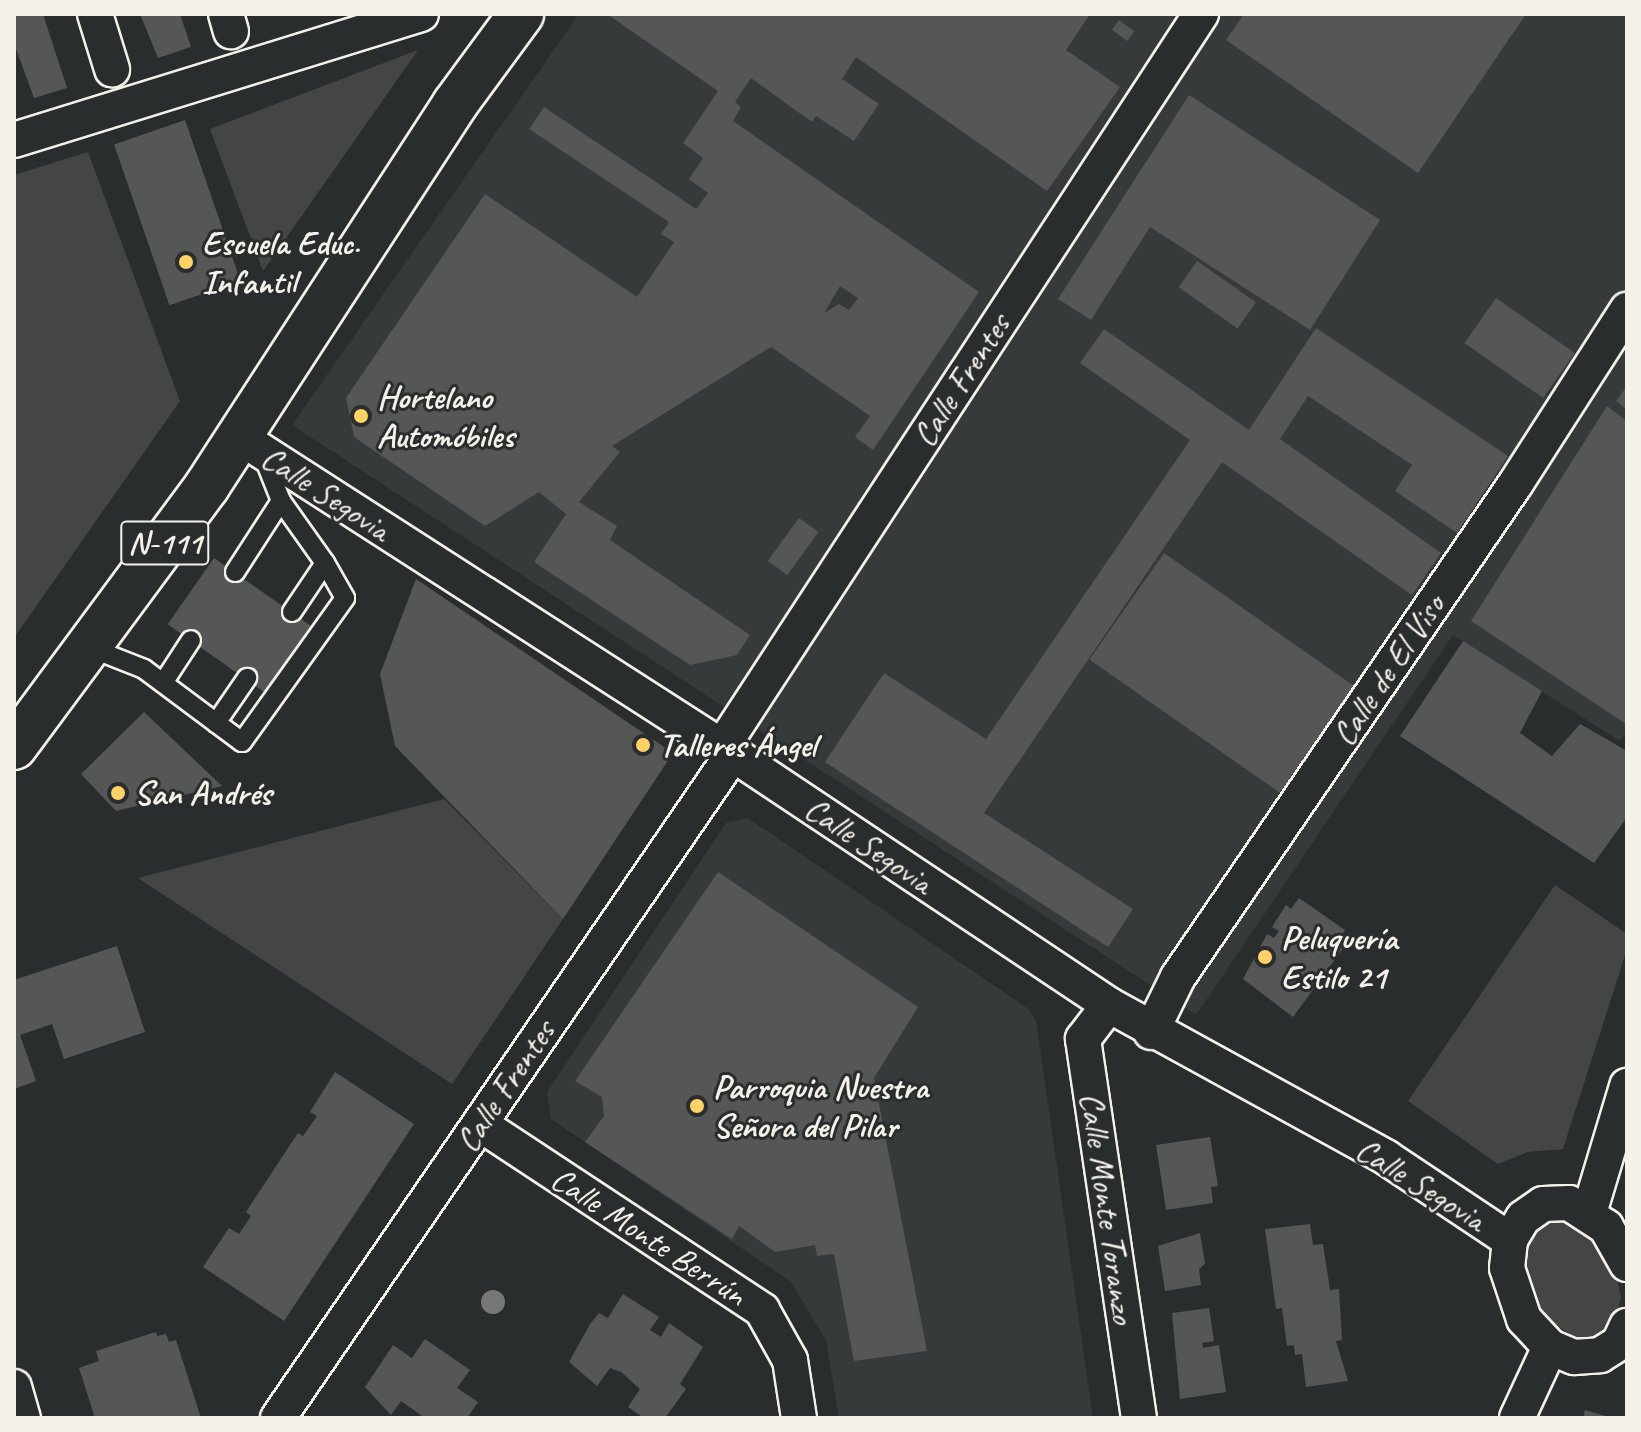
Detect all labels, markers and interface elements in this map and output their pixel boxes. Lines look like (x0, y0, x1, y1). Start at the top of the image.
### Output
place label: Escuela Educ. Infantil (202, 222, 360, 302)
marker: Escuela Educ. Infantil (177, 253, 195, 271)
street label: Calle Frentes (903, 306, 1019, 454)
place label: Hortelano Automóbiles (377, 376, 514, 456)
marker: Hortelano Automóbiles (352, 407, 370, 425)
street label: Calle Segovia (254, 436, 398, 550)
road number: N-111 (119, 515, 211, 571)
street label: Calle de El Viso (1323, 587, 1453, 753)
place label: Talleres Ángel (659, 725, 816, 765)
marker: Talleres Ángel (634, 736, 652, 754)
place label: San Andrés (134, 773, 271, 813)
marker: San Andrés (109, 784, 127, 802)
street label: Calle Segovia (797, 788, 941, 902)
place label: Peluquería Estilo 21 (1281, 917, 1397, 996)
marker: Peluquería Estilo 21 (1256, 948, 1274, 966)
street label: Calle Frentes (446, 1013, 564, 1159)
place label: Parroquia Nuestra Señora del Pilar (713, 1066, 928, 1146)
street label: Calle Monte Toranzo (1072, 1090, 1144, 1326)
marker: Parroquia Nuestra Señora del Pilar (688, 1097, 706, 1115)
street label: Calle Segovia (1349, 1128, 1493, 1240)
street label: Calle Monte Berrún (544, 1158, 754, 1314)

